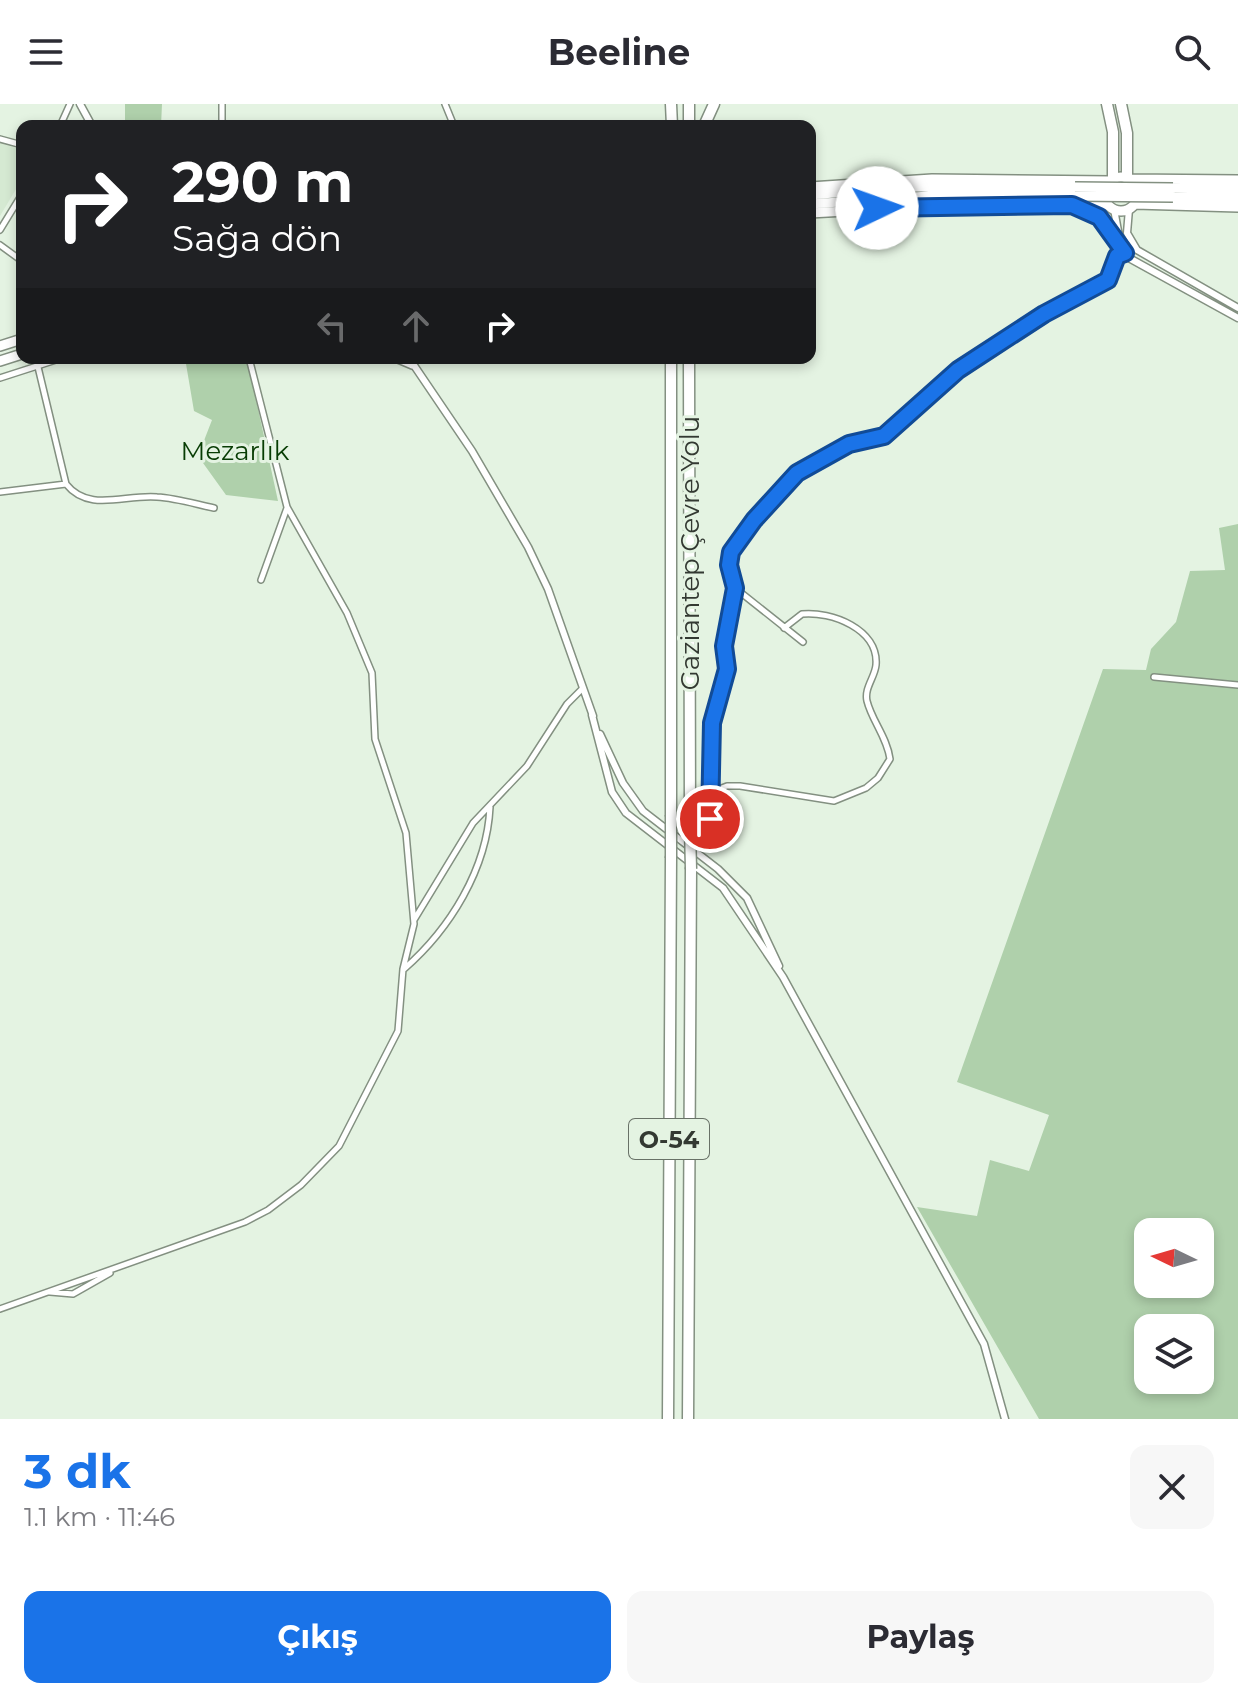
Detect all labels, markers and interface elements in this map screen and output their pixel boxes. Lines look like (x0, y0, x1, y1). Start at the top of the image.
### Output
icon: menu (24, 30, 68, 74)
text: Beeline (548, 30, 690, 74)
icon: search (1170, 30, 1214, 74)
text: 290 m (172, 148, 353, 216)
icon: right (40, 152, 144, 256)
position arrow (835, 166, 919, 250)
text: Sağa dön (172, 216, 342, 260)
icon: left (310, 304, 354, 348)
icon: ahead (394, 304, 438, 348)
icon: right (478, 304, 522, 348)
street label: Gaziantep Çevre Yolu (674, 416, 706, 690)
park label: Mezarlık (181, 435, 290, 467)
pin (676, 785, 744, 853)
icon: arrive (688, 797, 732, 841)
road number: O-54 (629, 1119, 709, 1159)
north arrow (1134, 1218, 1214, 1298)
map controls (1134, 1218, 1214, 1394)
button: layers (1134, 1314, 1214, 1394)
text: 3 dk (24, 1442, 131, 1500)
button: close (1130, 1445, 1214, 1529)
text: 1.1 km · 11:46 (24, 1501, 175, 1533)
button: Çıkış (24, 1591, 611, 1683)
button: Paylaş (627, 1591, 1214, 1683)

